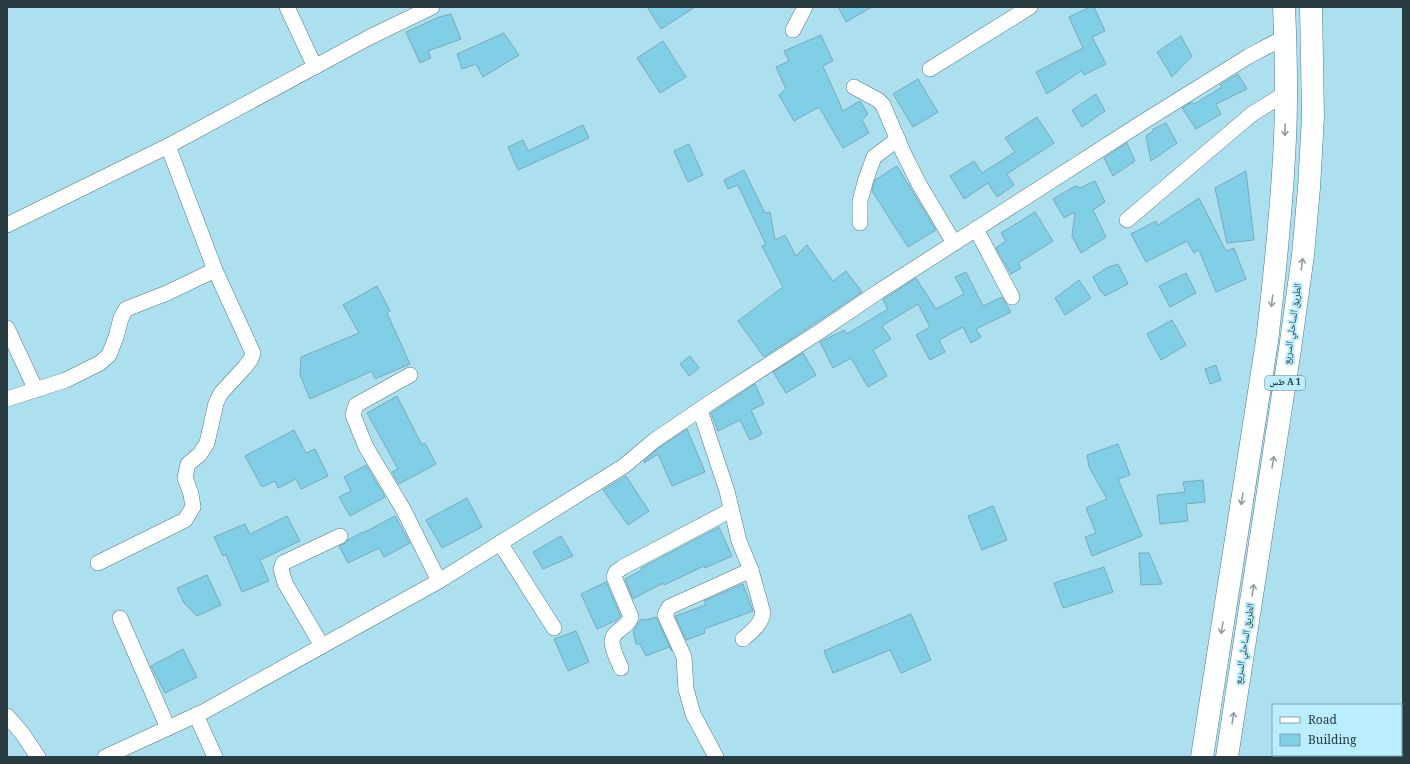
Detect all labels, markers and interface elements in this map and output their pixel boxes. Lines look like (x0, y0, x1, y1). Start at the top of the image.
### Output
one-way arrow (1281, 123, 1289, 136)
one-way arrow (1298, 258, 1306, 271)
street label: الطريق الساحلي السريع (1279, 282, 1307, 366)
one-way arrow (1268, 294, 1276, 307)
road number: طس A 1 (1265, 376, 1305, 390)
one-way arrow (1269, 455, 1277, 468)
one-way arrow (1238, 492, 1246, 505)
one-way arrow (1250, 584, 1258, 597)
street label: الطريق الساحلي السريع (1230, 602, 1260, 686)
one-way arrow (1218, 621, 1226, 634)
legend (1272, 704, 1402, 756)
text: Road (1308, 711, 1338, 732)
one-way arrow (1230, 712, 1238, 725)
text: Building (1308, 731, 1357, 752)

